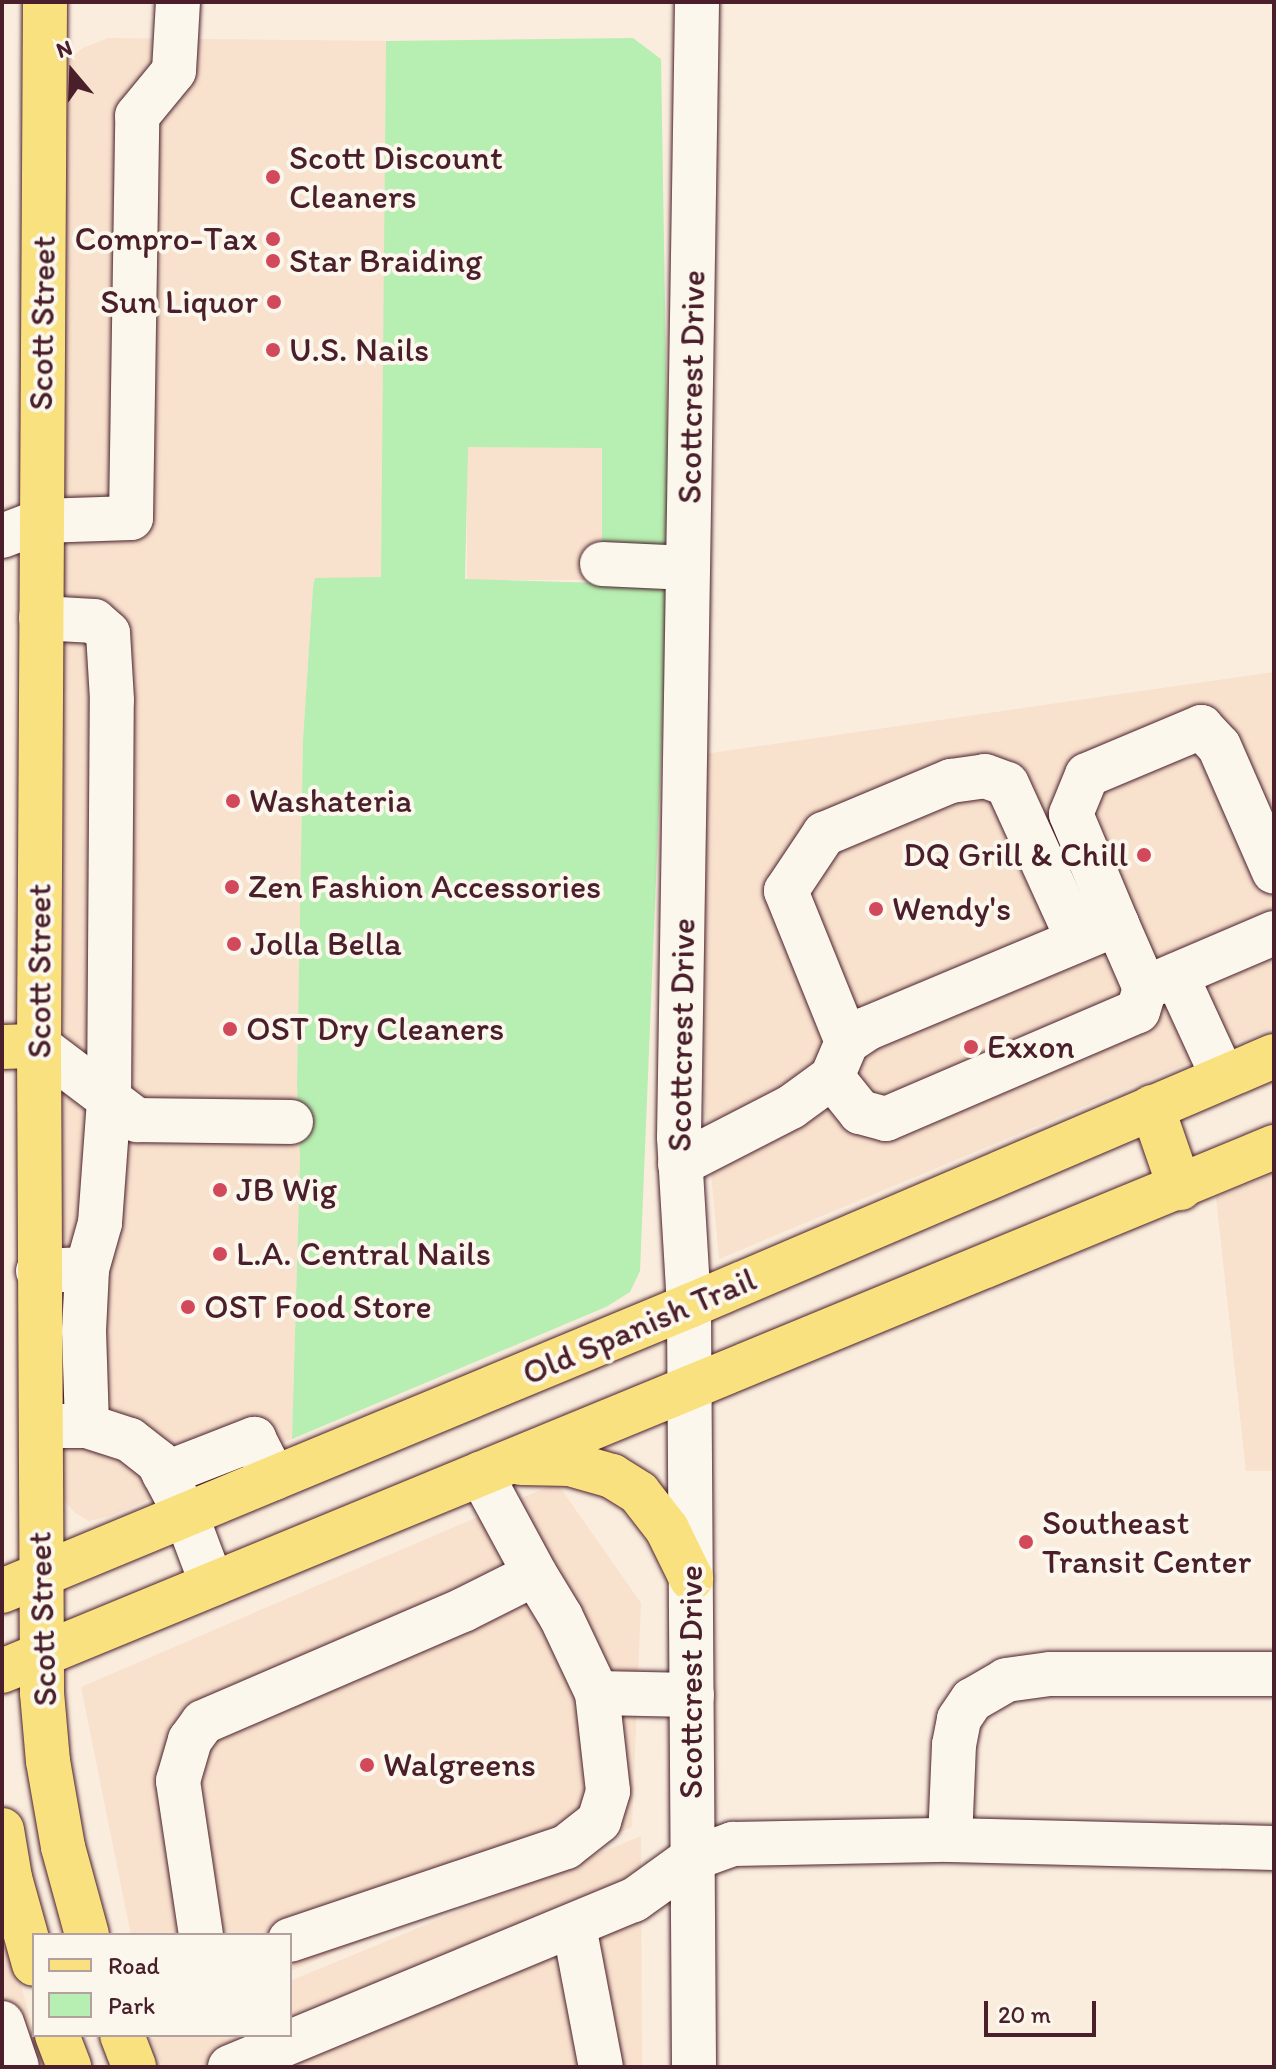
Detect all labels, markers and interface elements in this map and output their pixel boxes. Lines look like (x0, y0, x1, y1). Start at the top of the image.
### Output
north arrow (32, 32, 112, 112)
text: N (53, 34, 75, 64)
place label: Scott Discount Cleaners (289, 137, 503, 216)
marker: Scott Discount Cleaners (264, 168, 282, 186)
place label: Compro-Tax (74, 219, 257, 259)
marker: Compro-Tax (264, 230, 282, 248)
street label: Scott Street (20, 236, 64, 410)
place label: Star Braiding (289, 241, 484, 281)
marker: Star Braiding (264, 252, 282, 270)
street label: Scottcrest Drive (669, 270, 713, 504)
place label: Sun Liquor (101, 282, 258, 322)
marker: Sun Liquor (265, 293, 283, 311)
place label: U.S. Nails (289, 330, 429, 370)
marker: U.S. Nails (264, 341, 282, 359)
place label: Washateria (249, 781, 412, 821)
marker: Washateria (224, 792, 242, 810)
place label: DQ Grill & Chill (903, 835, 1128, 875)
marker: DQ Grill & Chill (1135, 846, 1153, 864)
place label: Zen Fashion Accessories (248, 867, 600, 907)
marker: Zen Fashion Accessories (223, 878, 241, 896)
street label: Scott Street (19, 884, 59, 1058)
place label: Wendy's (892, 889, 1011, 929)
marker: Wendy's (867, 900, 885, 918)
street label: Scottcrest Drive (659, 918, 703, 1152)
place label: Jolla Bella (250, 924, 401, 964)
marker: Jolla Bella (225, 935, 243, 953)
place label: OST Dry Cleaners (246, 1009, 504, 1049)
marker: OST Dry Cleaners (221, 1020, 239, 1038)
place label: Exxon (987, 1027, 1075, 1067)
marker: Exxon (962, 1038, 980, 1056)
place label: JB Wig (236, 1170, 337, 1210)
marker: JB Wig (211, 1181, 229, 1199)
place label: L.A. Central Nails (236, 1234, 491, 1274)
marker: L.A. Central Nails (211, 1245, 229, 1263)
street label: Old Spanish Trail (516, 1259, 762, 1393)
place label: OST Food Store (204, 1287, 430, 1327)
marker: OST Food Store (179, 1298, 197, 1316)
place label: Southeast Transit Center (1042, 1502, 1252, 1582)
street label: Scott Street (19, 1531, 65, 1707)
marker: Southeast Transit Center (1017, 1533, 1035, 1551)
street label: Scottcrest Drive (671, 1565, 711, 1799)
place label: Walgreens (383, 1745, 536, 1785)
marker: Walgreens (358, 1756, 376, 1774)
legend (32, 1933, 292, 2037)
text: Road (108, 1951, 160, 1980)
scale bar (988, 1985, 1100, 2035)
text: Park (108, 1991, 155, 2020)
text: 20 m (998, 2000, 1051, 2029)

